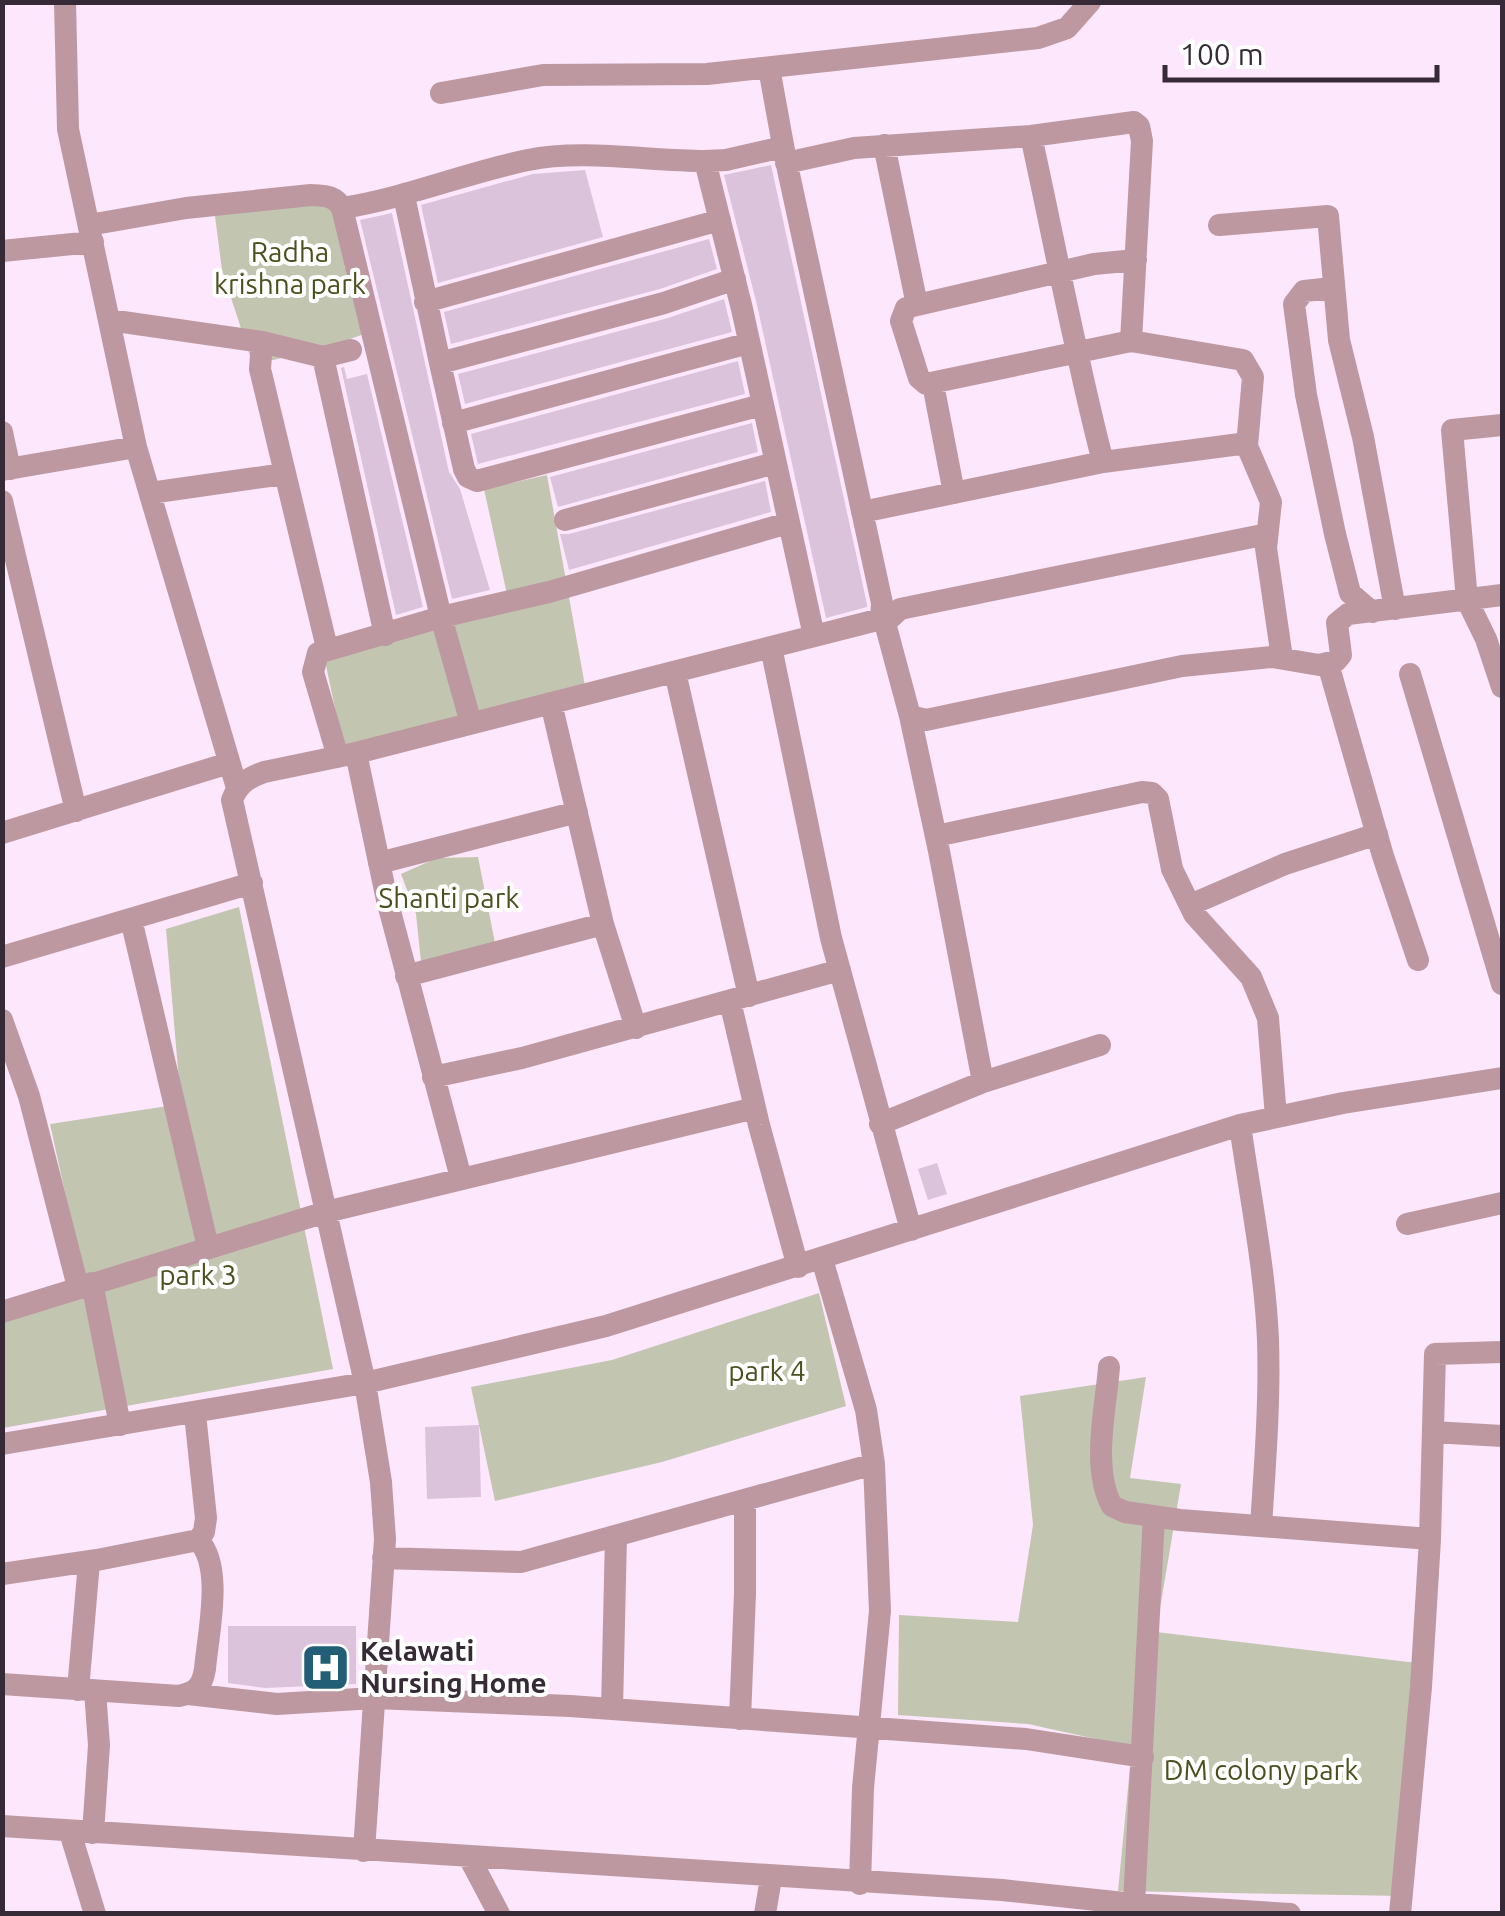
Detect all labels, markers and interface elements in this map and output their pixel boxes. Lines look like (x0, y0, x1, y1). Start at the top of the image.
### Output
scale bar (1165, 20, 1438, 82)
text: 100 m (1180, 37, 1264, 71)
park label: Radha krishna park (214, 236, 366, 299)
park label: Shanti park (379, 882, 519, 913)
park label: park 3 (159, 1259, 237, 1290)
park label: park 4 (728, 1355, 806, 1386)
place label: Kelawati Nursing Home (360, 1635, 547, 1698)
hospital icon: Kelawati Nursing Home (299, 1641, 351, 1693)
park label: DM colony park (1164, 1754, 1358, 1785)

